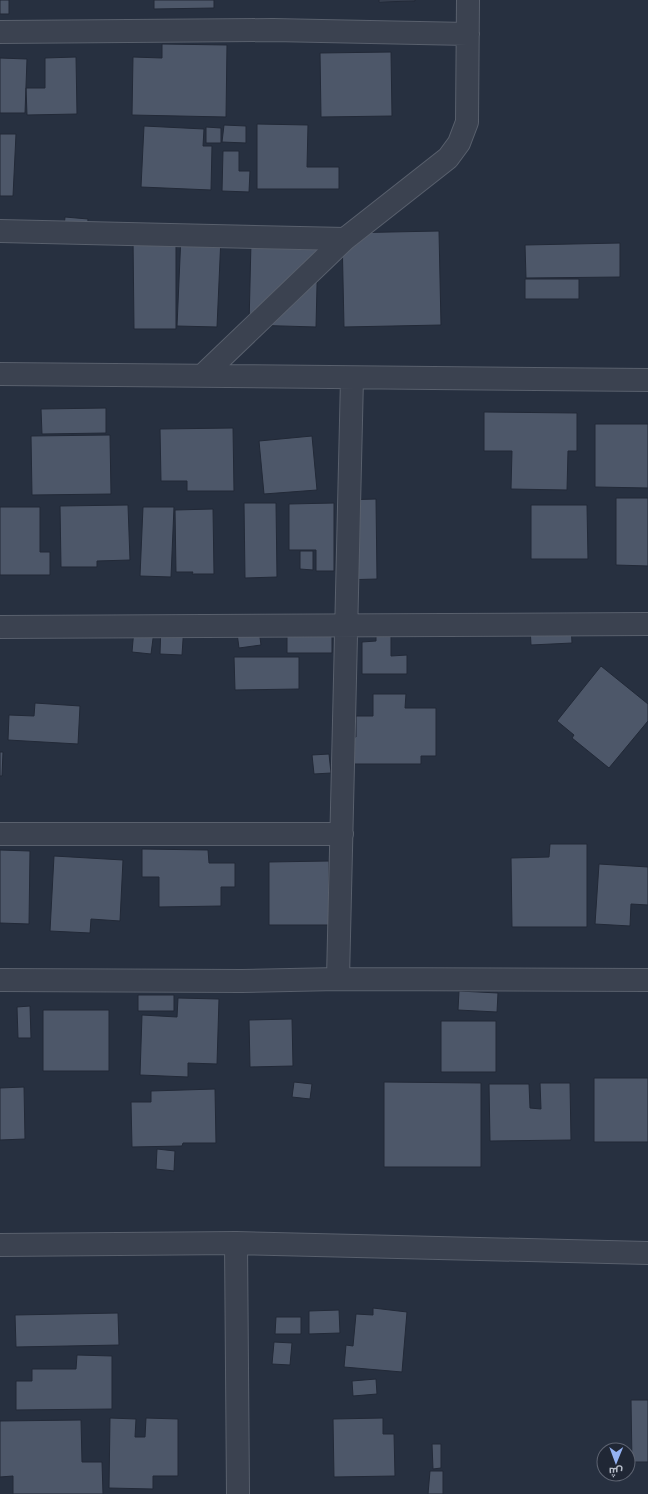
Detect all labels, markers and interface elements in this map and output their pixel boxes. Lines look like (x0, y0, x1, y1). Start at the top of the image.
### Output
north arrow (596, 1442, 636, 1482)
text: ش (609, 1465, 623, 1478)

